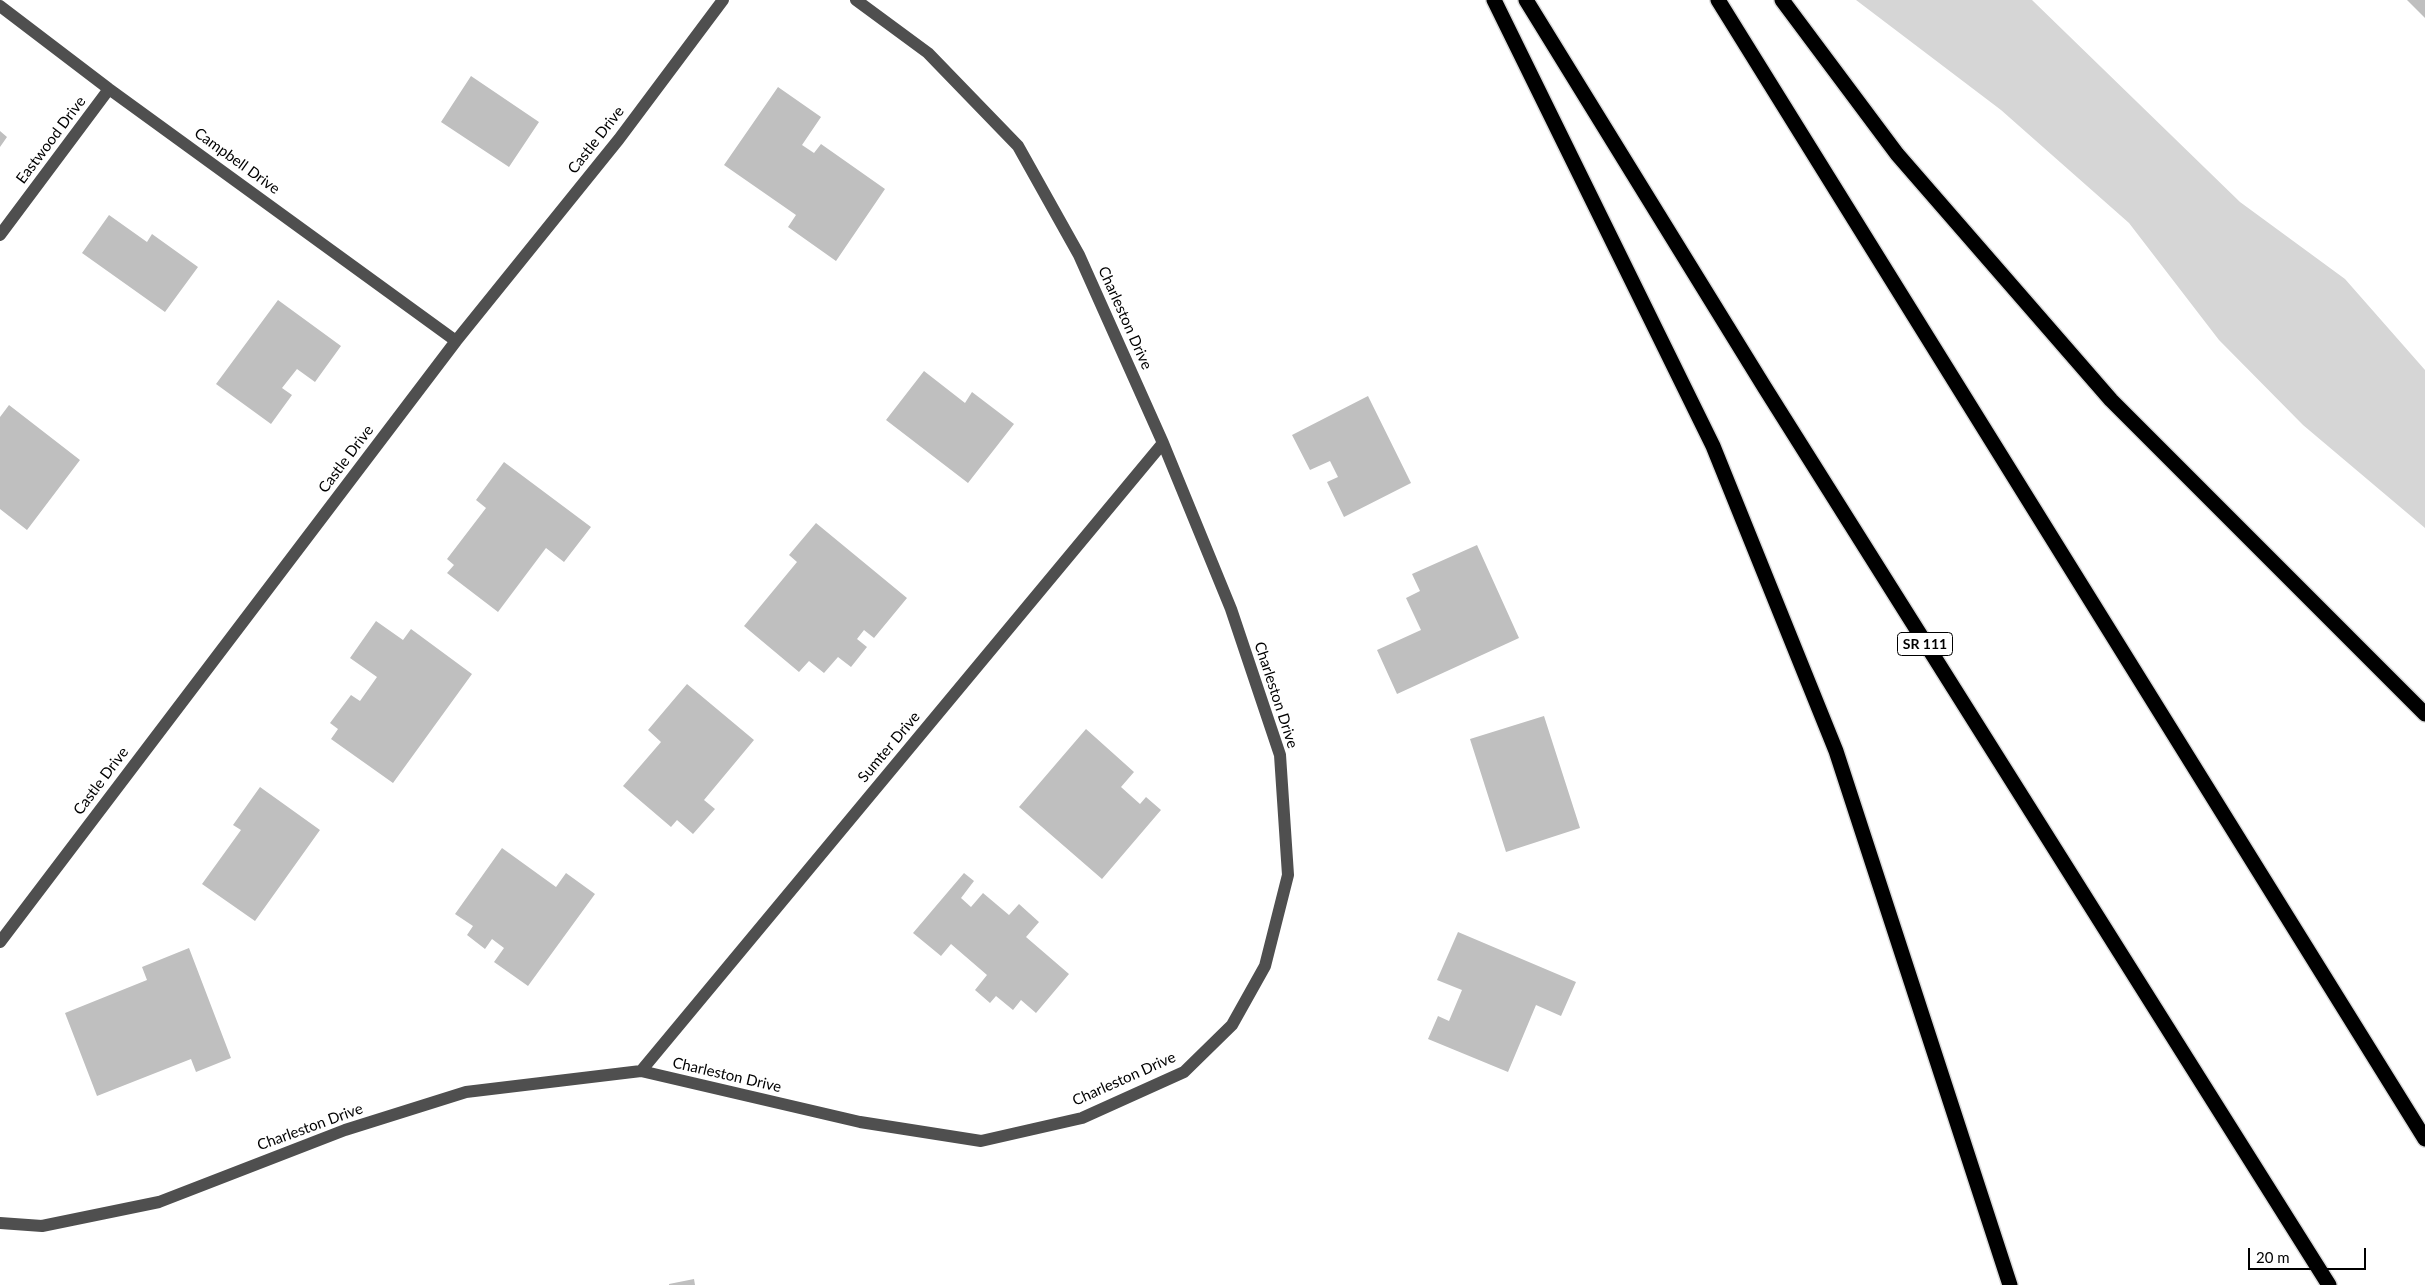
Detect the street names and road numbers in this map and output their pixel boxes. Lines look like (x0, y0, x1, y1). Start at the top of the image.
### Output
street label: Eastwood Drive (12, 93, 90, 187)
street label: Castle Drive (564, 103, 628, 177)
street label: Campbell Drive (191, 124, 283, 198)
street label: Charleston Drive (1094, 264, 1156, 372)
street label: Castle Drive (315, 421, 377, 497)
road number: SR 111 (1898, 633, 1952, 656)
street label: Charleston Drive (1250, 639, 1302, 751)
street label: Sumter Drive (854, 708, 924, 786)
street label: Castle Drive (70, 743, 132, 819)
street label: Charleston Drive (1070, 1048, 1178, 1110)
street label: Charleston Drive (671, 1054, 783, 1096)
street label: Charleston Drive (255, 1100, 365, 1154)

